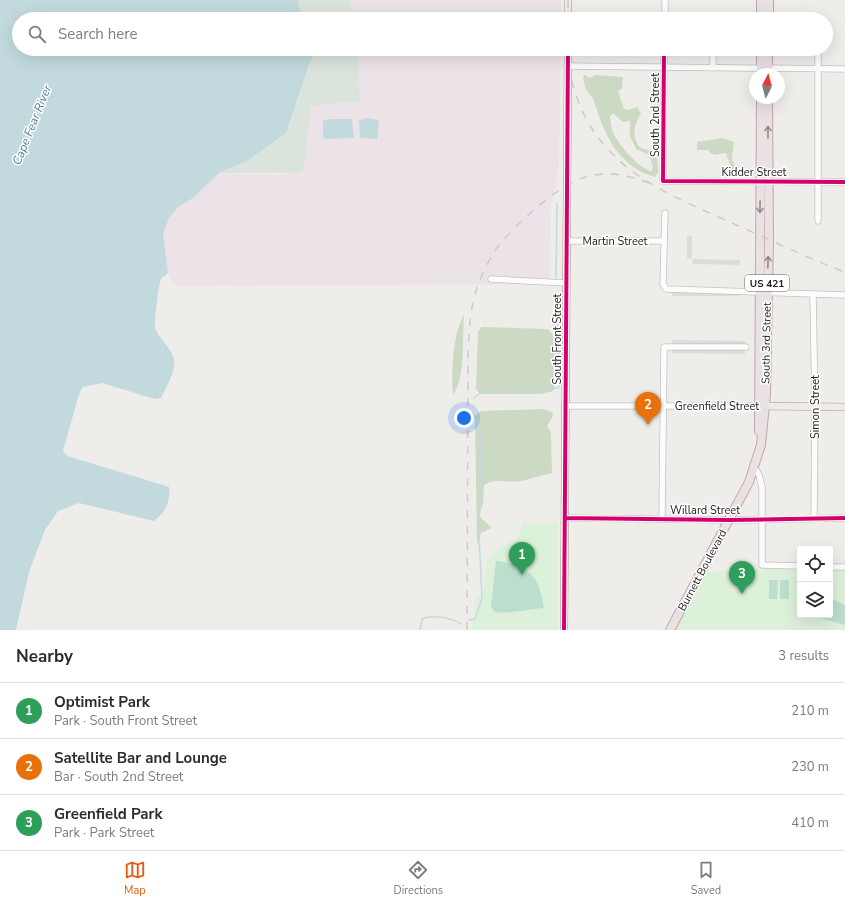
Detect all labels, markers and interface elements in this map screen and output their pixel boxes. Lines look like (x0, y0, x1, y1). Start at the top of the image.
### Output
search box (12, 12, 833, 56)
icon: search (26, 23, 48, 45)
text: Search here (58, 24, 138, 44)
north arrow (749, 68, 785, 104)
street label: South 2nd Street (648, 73, 663, 157)
water label: Cape Fear River (9, 82, 56, 167)
one-way arrow (764, 126, 772, 139)
street label: Kidder Street (722, 165, 787, 180)
one-way arrow (756, 200, 764, 213)
street label: Martin Street (583, 234, 648, 249)
one-way arrow (764, 256, 772, 269)
road number: US 421 (745, 275, 789, 291)
street label: South Front Street (550, 293, 565, 384)
street label: South 3rd Street (758, 302, 775, 384)
street label: Simon Street (808, 375, 823, 439)
pin: 2 (635, 392, 661, 425)
street label: Greenfield Street (675, 399, 759, 414)
your location (454, 408, 474, 428)
street label: Willard Street (670, 503, 740, 518)
street label: Burnett Boulevard (675, 527, 730, 614)
pin: 1 (509, 542, 535, 575)
map controls (797, 546, 833, 618)
button: locate (797, 546, 833, 582)
pin: 3 (729, 561, 755, 594)
button: layers (797, 582, 833, 618)
text: Nearby (16, 645, 73, 668)
text: 3 results (778, 647, 829, 665)
text: Optimist Park (54, 692, 150, 712)
text: 1 (25, 702, 33, 720)
text: 210 m (791, 702, 829, 720)
text: Park · South Front Street (54, 712, 197, 730)
text: Satellite Bar and Lounge (54, 748, 227, 768)
text: 2 (25, 758, 33, 776)
text: 230 m (791, 758, 829, 776)
text: Bar · South 2nd Street (54, 768, 183, 786)
text: Greenfield Park (54, 804, 162, 824)
text: 3 (25, 814, 33, 832)
text: 410 m (791, 814, 829, 832)
text: Park · Park Street (54, 824, 154, 842)
tab: Map (124, 859, 146, 898)
tab: Directions (394, 859, 443, 898)
tab: Saved (691, 859, 721, 898)

